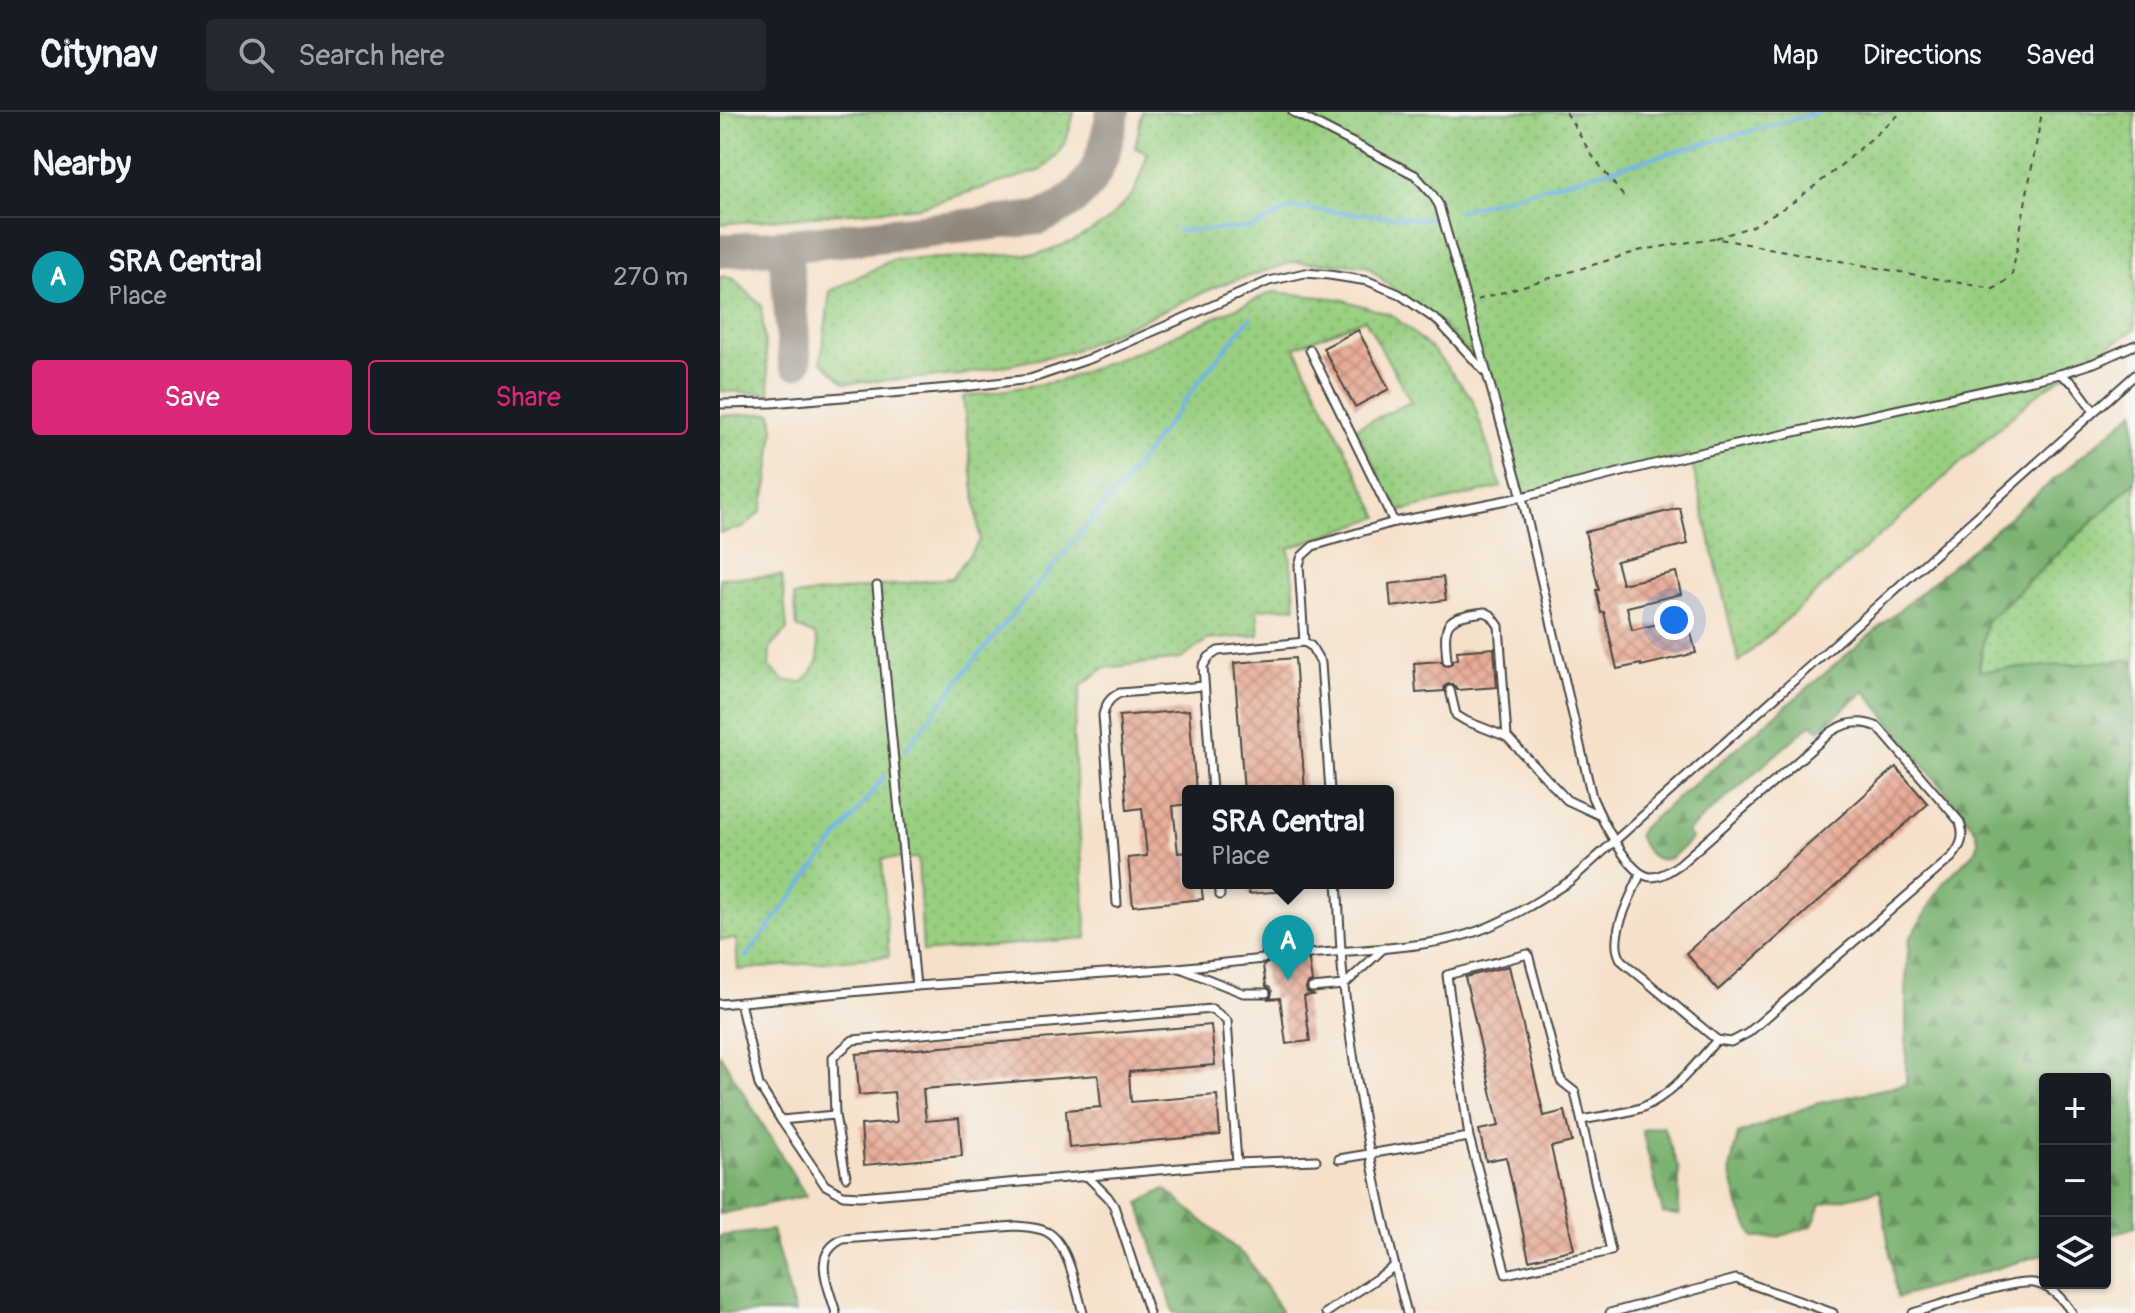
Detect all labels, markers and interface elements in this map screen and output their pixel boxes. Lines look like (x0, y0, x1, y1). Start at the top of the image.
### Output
search box (206, 19, 766, 91)
text: Citynav (40, 31, 158, 79)
icon: search (234, 33, 278, 77)
text: Search here (298, 37, 445, 74)
text: Map (1772, 38, 1819, 73)
text: Directions (1863, 38, 1982, 73)
text: Saved (2026, 38, 2095, 73)
text: Nearby (32, 143, 131, 186)
text: SRA Central (108, 243, 262, 280)
text: A (50, 261, 66, 293)
text: 270 m (613, 261, 688, 293)
text: Place (108, 280, 167, 312)
button: Save (32, 360, 352, 435)
button: Share (368, 360, 688, 435)
your location (1654, 600, 1694, 640)
popup (1182, 785, 1394, 889)
text: SRA Central (1211, 803, 1365, 840)
text: Place (1211, 840, 1270, 872)
pin: A (1262, 915, 1314, 981)
map controls (2039, 1073, 2111, 1289)
button: + (2039, 1073, 2111, 1145)
button: − (2039, 1145, 2111, 1217)
button: layers (2039, 1217, 2111, 1289)

